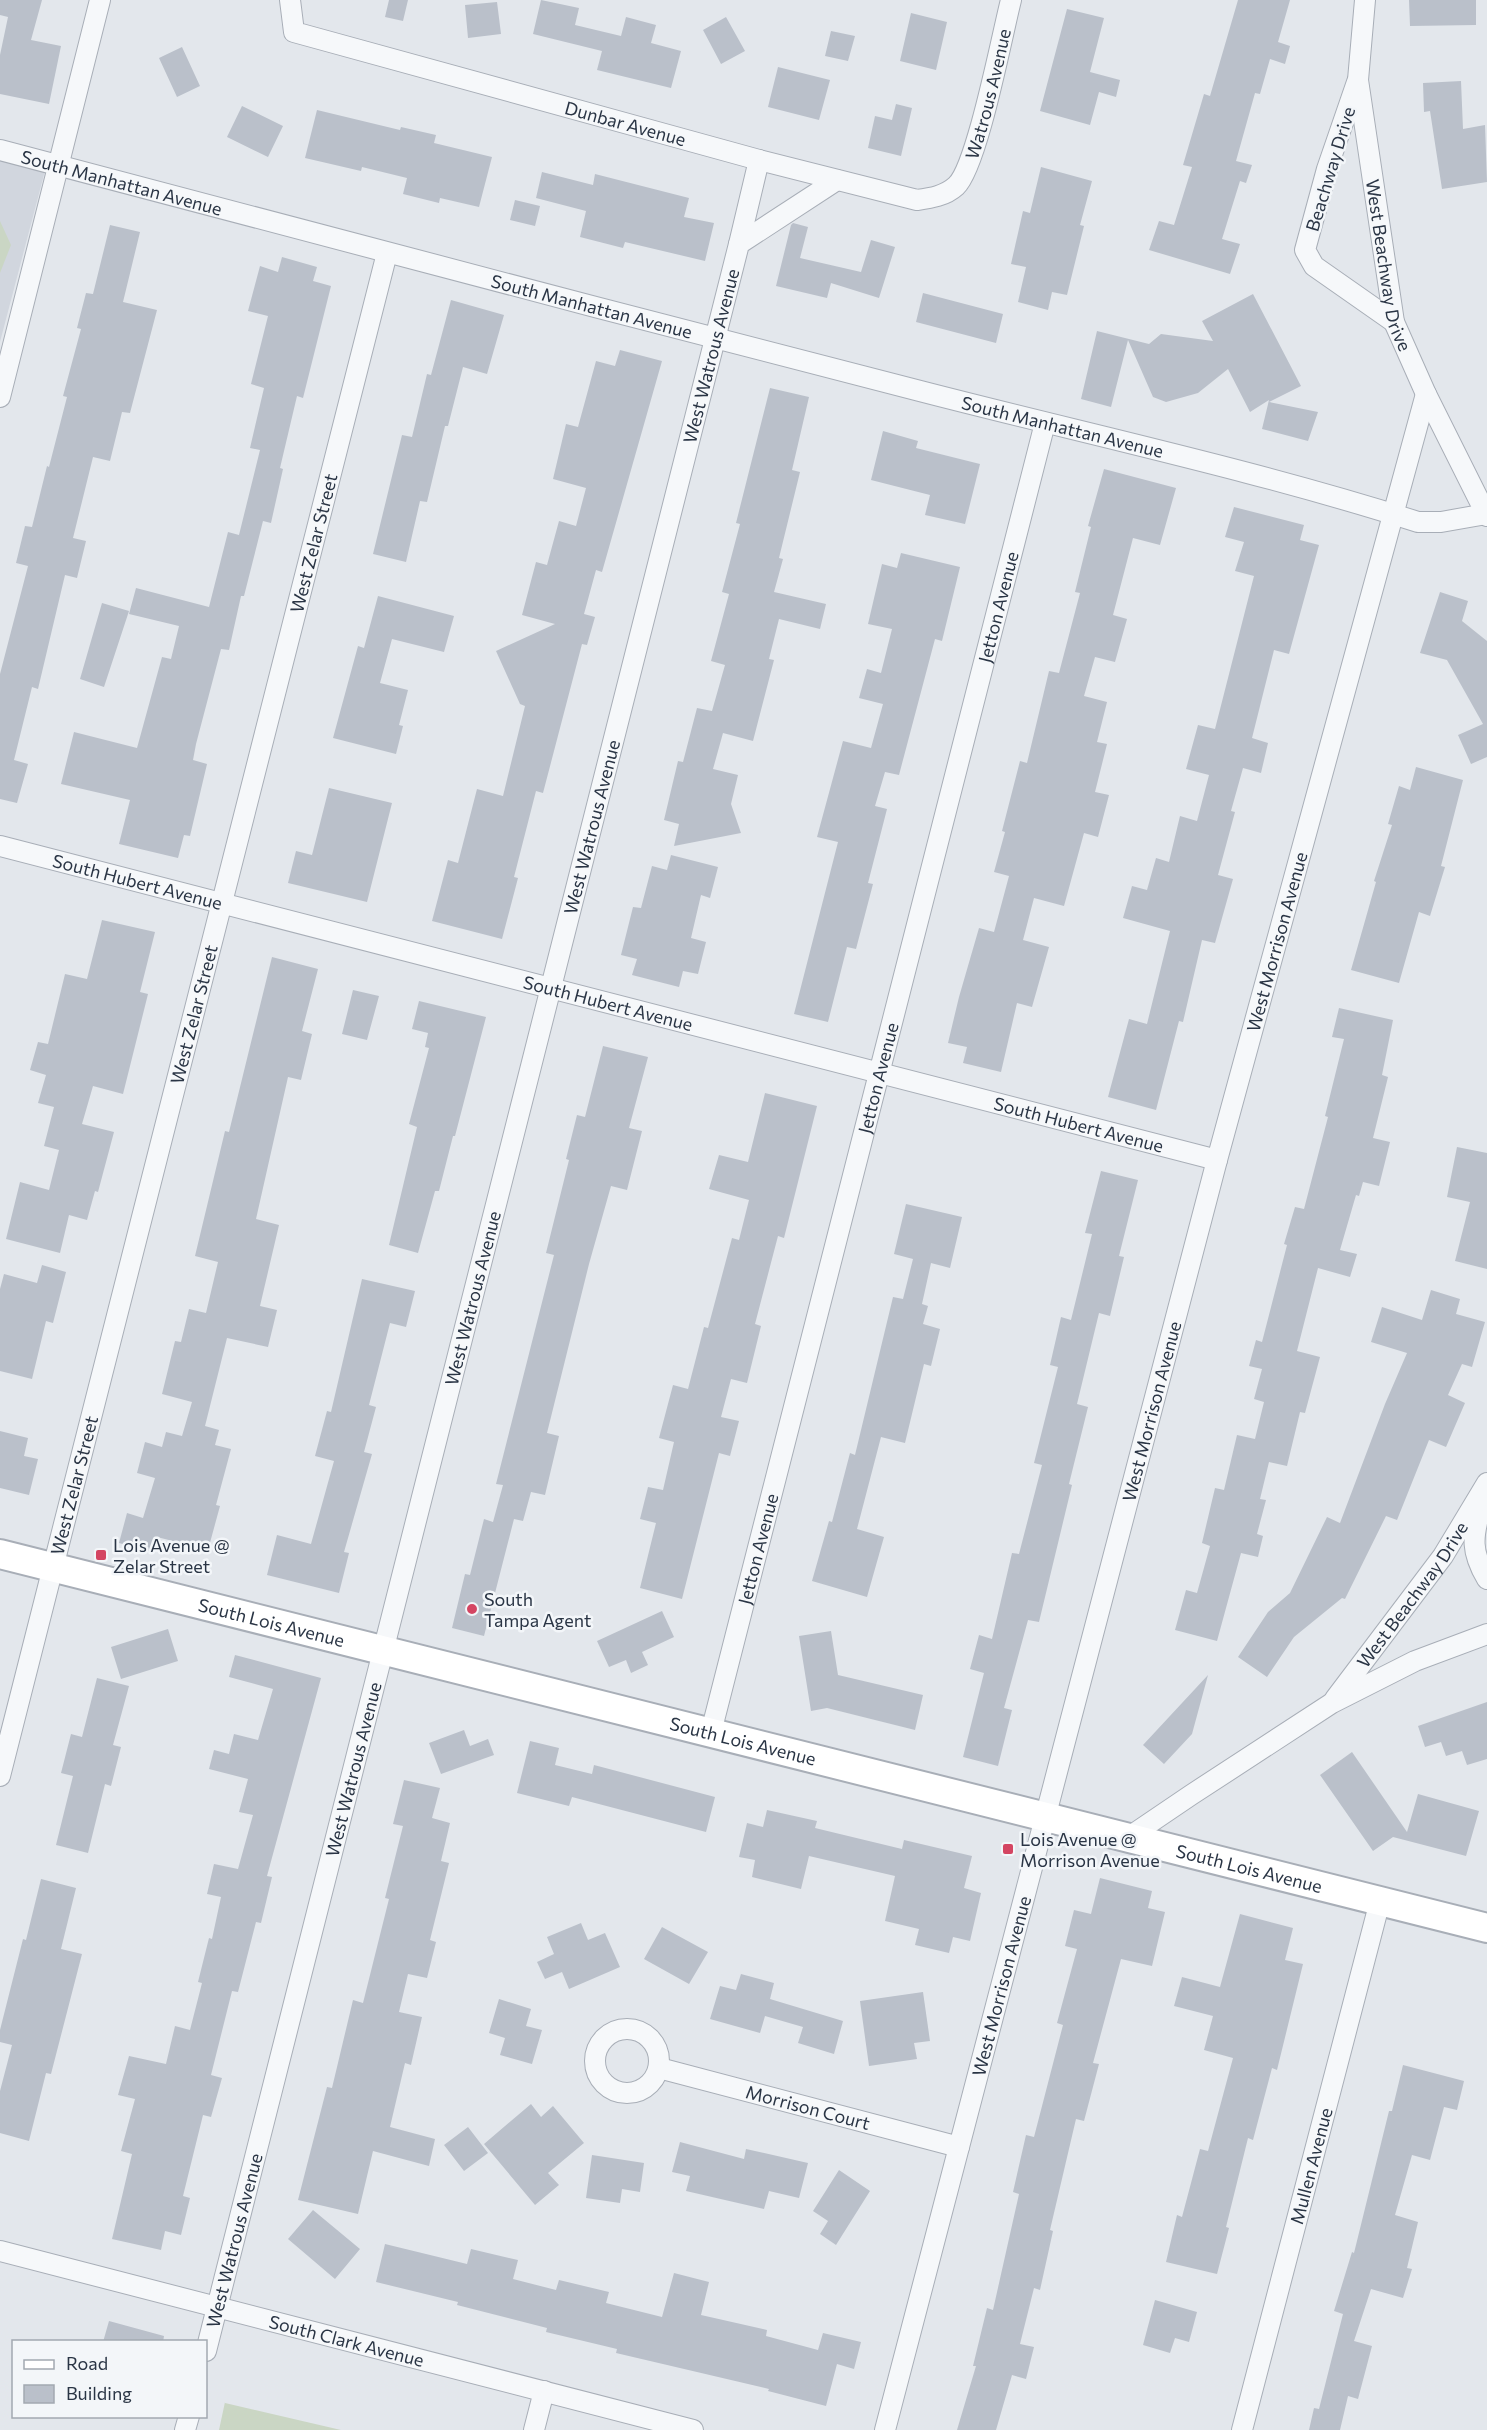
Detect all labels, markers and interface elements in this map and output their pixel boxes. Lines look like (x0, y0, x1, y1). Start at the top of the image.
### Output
street label: Watrous Avenue (960, 26, 1015, 162)
street label: Dunbar Avenue (563, 96, 688, 150)
street label: Beachway Drive (1301, 104, 1359, 234)
street label: South Manhattan Avenue (19, 145, 225, 220)
street label: West Beachway Drive (1362, 178, 1416, 354)
street label: West Watrous Avenue (678, 266, 743, 445)
street label: South Manhattan Avenue (489, 269, 695, 343)
street label: South Manhattan Avenue (959, 391, 1166, 462)
street label: West Zelar Street (285, 471, 342, 615)
street label: Jetton Avenue (973, 549, 1023, 665)
street label: West Watrous Avenue (559, 737, 624, 917)
street label: South Hubert Avenue (50, 849, 225, 914)
street label: West Morrison Avenue (1242, 849, 1312, 1034)
street label: West Zelar Street (165, 942, 222, 1086)
street label: South Hubert Avenue (521, 970, 695, 1035)
street label: Jetton Avenue (853, 1020, 903, 1136)
street label: South Hubert Avenue (992, 1092, 1166, 1157)
street label: West Watrous Avenue (440, 1209, 505, 1388)
street label: West Morrison Avenue (1117, 1319, 1185, 1504)
street label: West Zelar Street (46, 1413, 102, 1557)
street label: Jetton Avenue (733, 1491, 782, 1607)
street label: West Beachway Drive (1352, 1518, 1472, 1672)
place label: Lois Avenue @ Zelar Street (113, 1534, 230, 1577)
marker: Lois Avenue @ Zelar Street (94, 1548, 108, 1562)
place label: South Tampa Agent (484, 1588, 591, 1631)
street label: South Lois Avenue (196, 1593, 347, 1651)
marker: South Tampa Agent (465, 1602, 479, 1616)
street label: West Watrous Avenue (320, 1680, 386, 1859)
street label: South Lois Avenue (667, 1712, 818, 1770)
place label: Lois Avenue @ Morrison Avenue (1020, 1828, 1160, 1871)
street label: South Lois Avenue (1174, 1839, 1325, 1897)
marker: Lois Avenue @ Morrison Avenue (1001, 1842, 1015, 1856)
street label: West Morrison Avenue (967, 1893, 1035, 2078)
street label: Morrison Court (743, 2080, 872, 2134)
street label: Mullen Avenue (1285, 2105, 1337, 2227)
street label: West Watrous Avenue (201, 2151, 267, 2330)
street label: South Clark Avenue (267, 2310, 427, 2371)
legend (12, 2340, 207, 2418)
text: Road (66, 2352, 108, 2374)
text: Building (66, 2382, 132, 2404)

